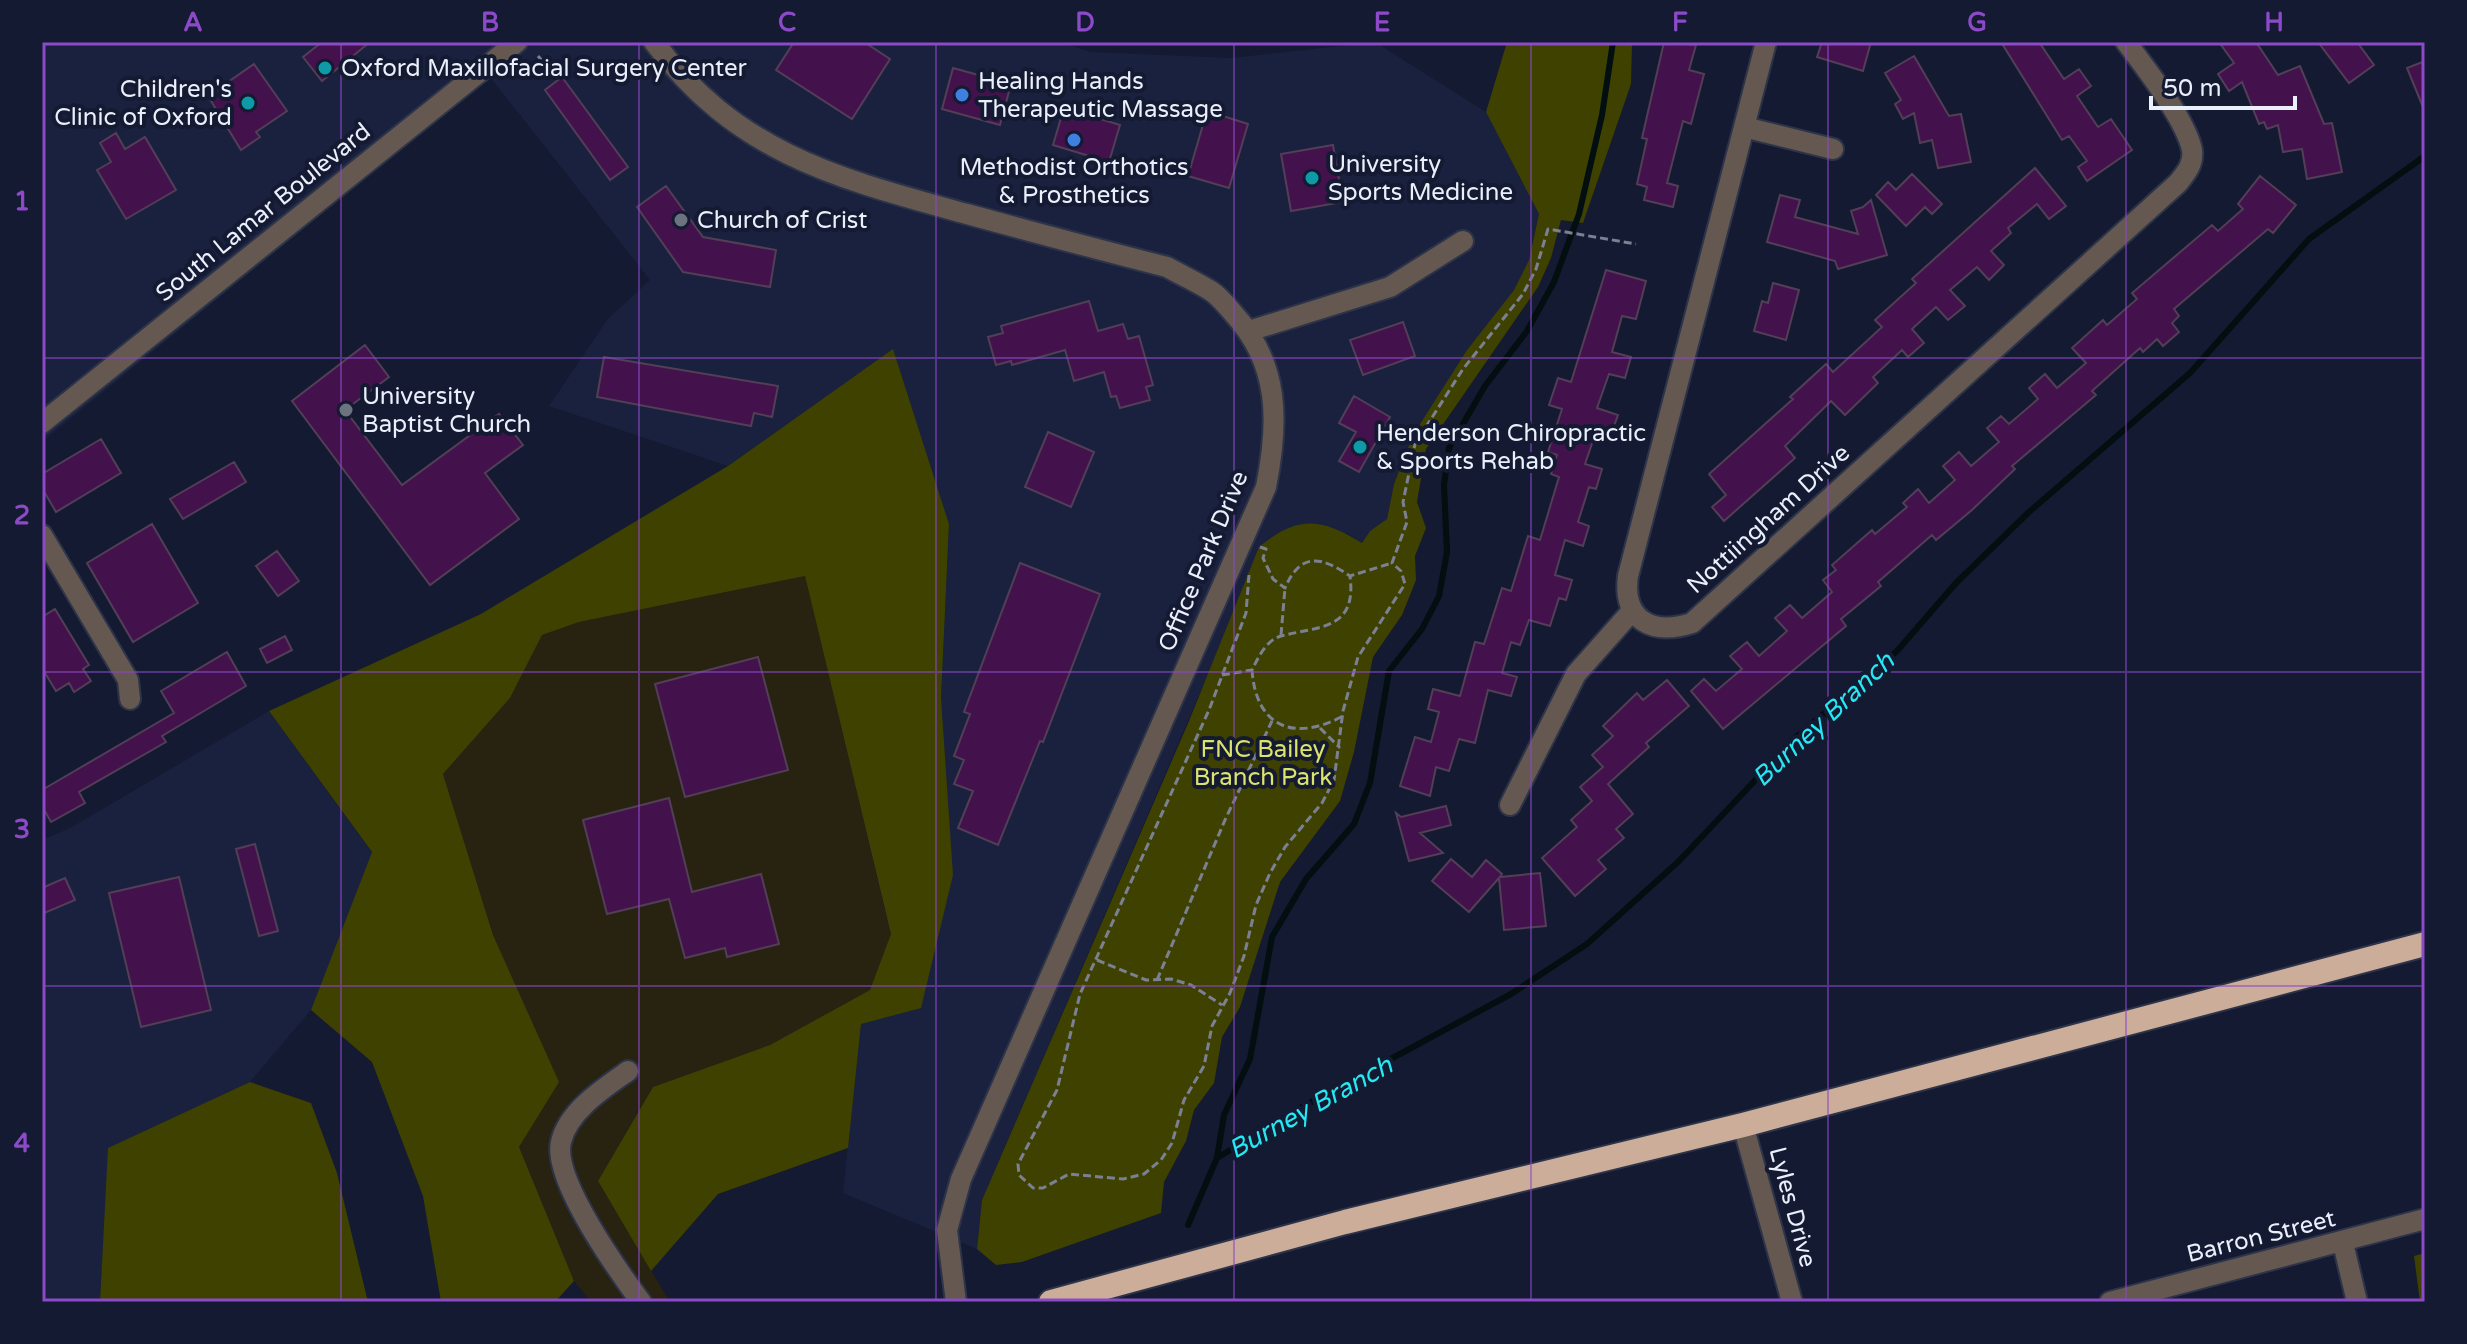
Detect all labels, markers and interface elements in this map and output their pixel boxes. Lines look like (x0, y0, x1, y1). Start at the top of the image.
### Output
text: A (183, 7, 203, 38)
text: B (481, 7, 499, 38)
text: C (778, 7, 796, 38)
text: D (1075, 7, 1095, 38)
text: E (1374, 7, 1390, 38)
text: F (1672, 7, 1688, 38)
text: G (1967, 7, 1987, 38)
text: H (2264, 7, 2284, 38)
place label: Oxford Maxillofacial Surgery Center (341, 54, 748, 83)
marker: Oxford Maxillofacial Surgery Center (316, 59, 334, 77)
scale bar (2151, 60, 2295, 110)
place label: Healing Hands Therapeutic Massage (978, 67, 1223, 124)
text: 50 m (2163, 74, 2221, 103)
place label: Children's Clinic of Oxford (54, 75, 232, 132)
marker: Healing Hands Therapeutic Massage (953, 86, 971, 104)
marker: Children's Clinic of Oxford (239, 94, 257, 112)
street label: South Lamar Boulevard (150, 117, 376, 308)
marker: Methodist Orthotics & Prosthetics (1065, 131, 1083, 149)
place label: University Sports Medicine (1328, 150, 1513, 207)
place label: Methodist Orthotics & Prosthetics (960, 153, 1188, 210)
marker: University Sports Medicine (1303, 169, 1321, 187)
text: 1 (14, 186, 30, 217)
place label: Church of Crist (697, 206, 867, 235)
marker: Church of Crist (672, 211, 690, 229)
place label: University Baptist Church (362, 382, 531, 439)
marker: University Baptist Church (337, 401, 355, 419)
place label: Henderson Chiropractic & Sports Rehab (1376, 419, 1646, 476)
marker: Henderson Chiropractic & Sports Rehab (1351, 438, 1369, 456)
street label: Nottiingham Drive (1681, 439, 1856, 600)
street label: Office Park Drive (1152, 467, 1255, 656)
text: 2 (14, 500, 30, 531)
water label: Burney Branch (1746, 645, 1902, 793)
park label: FNC Bailey Branch Park (1194, 735, 1332, 792)
text: 3 (14, 814, 30, 845)
water label: Burney Branch (1223, 1049, 1399, 1165)
text: 4 (14, 1128, 30, 1159)
street label: Lyles Drive (1763, 1144, 1822, 1270)
street label: Barron Street (2184, 1204, 2338, 1269)

